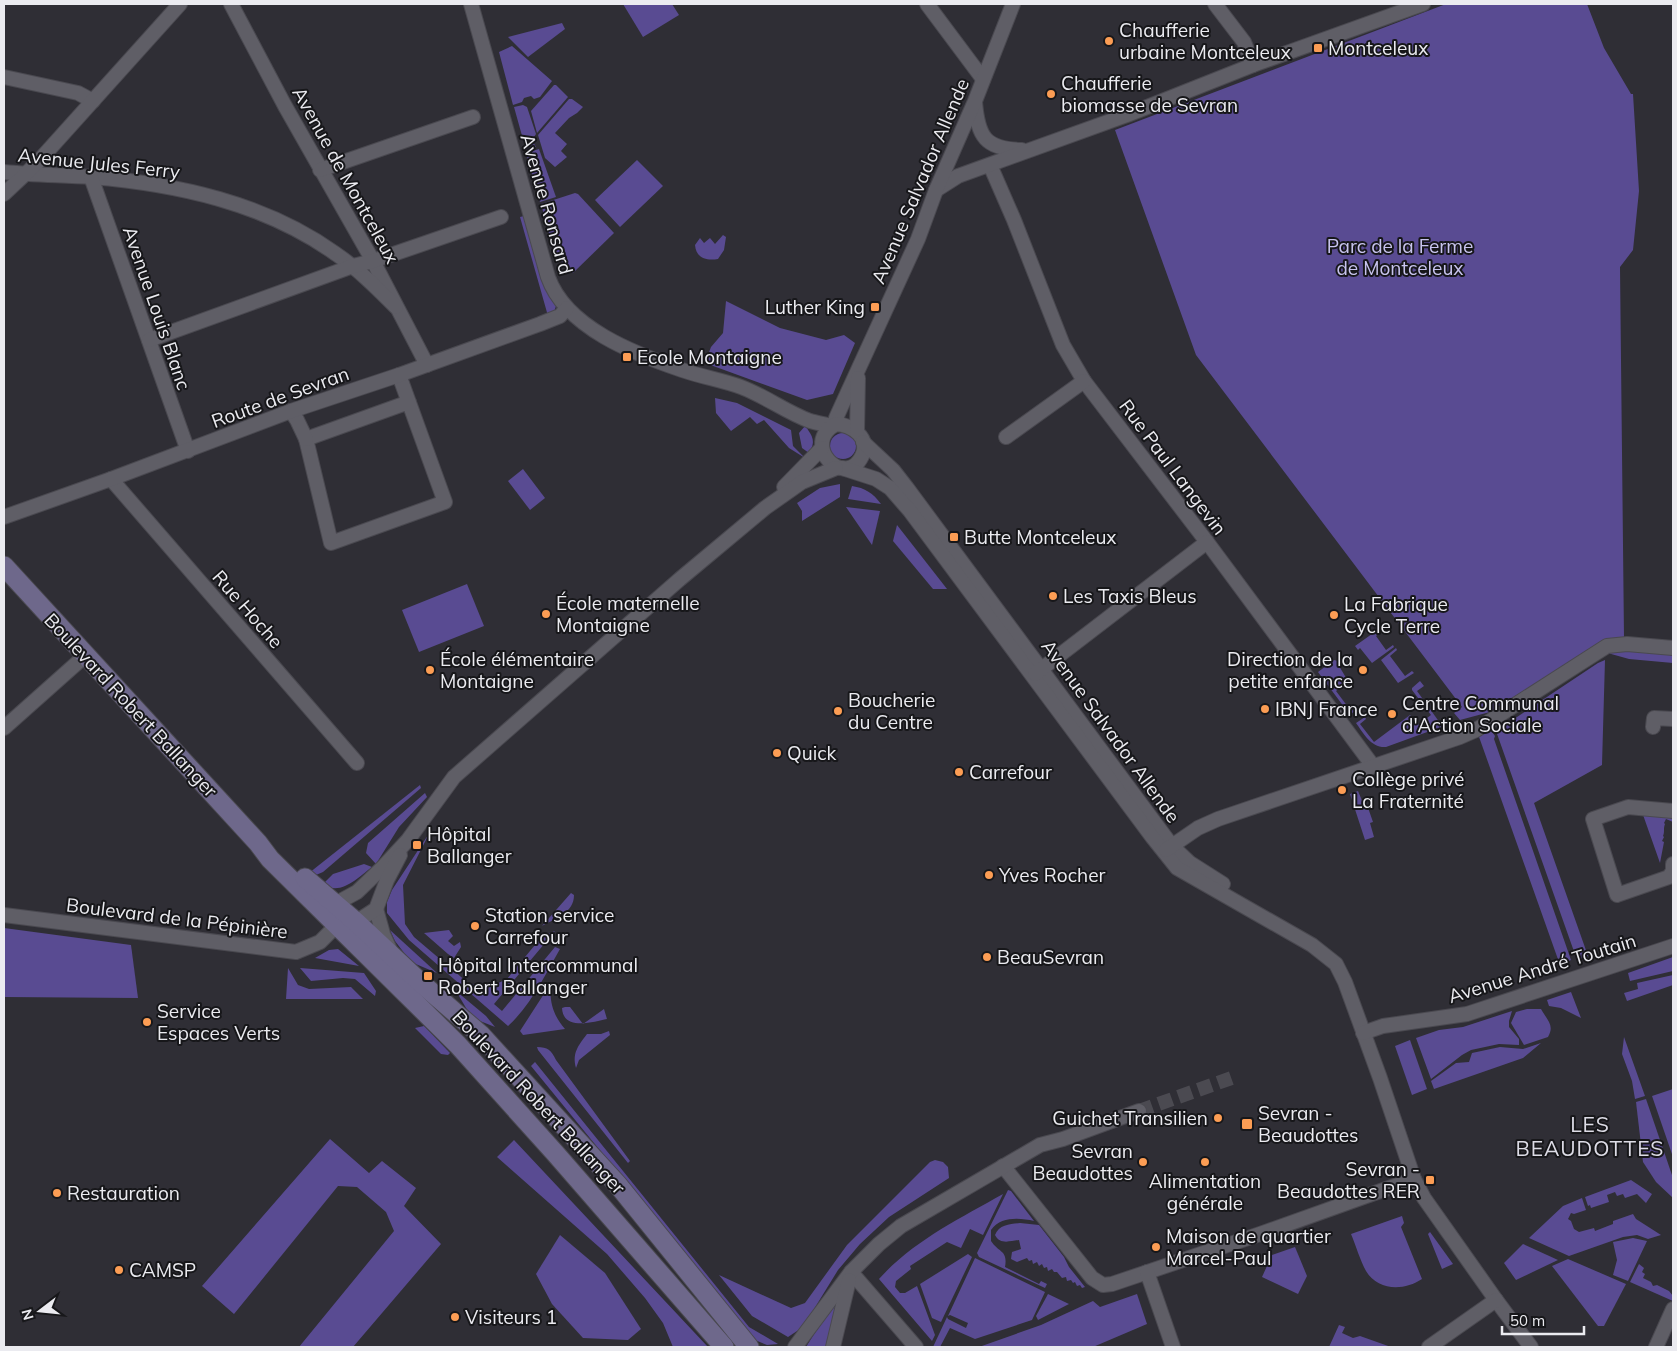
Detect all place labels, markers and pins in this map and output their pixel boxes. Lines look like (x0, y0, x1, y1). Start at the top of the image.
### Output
place label: Chaufferie urbaine Montceleux (1119, 18, 1291, 64)
marker: Chaufferie urbaine Montceleux (1103, 35, 1115, 47)
place label: Montceleux (1328, 36, 1428, 60)
marker: Montceleux (1312, 42, 1324, 54)
place label: Chaufferie biomasse de Sevran (1061, 71, 1238, 117)
marker: Chaufferie biomasse de Sevran (1045, 88, 1057, 100)
place label: Luther King (765, 295, 865, 319)
marker: Luther King (869, 301, 881, 313)
place label: Ecole Montaigne (637, 345, 782, 369)
marker: Ecole Montaigne (621, 351, 633, 363)
place label: Butte Montceleux (964, 525, 1117, 549)
marker: Butte Montceleux (948, 531, 960, 543)
place label: Les Taxis Bleus (1063, 584, 1197, 608)
marker: Les Taxis Bleus (1047, 590, 1059, 602)
place label: École maternelle Montaigne (556, 591, 700, 637)
place label: La Fabrique Cycle Terre (1344, 592, 1448, 638)
marker: École maternelle Montaigne (540, 608, 552, 620)
marker: La Fabrique Cycle Terre (1328, 609, 1340, 621)
place label: École élémentaire Montaigne (440, 647, 594, 693)
place label: Direction de la petite enfance (1227, 647, 1353, 693)
marker: École élémentaire Montaigne (424, 664, 436, 676)
marker: Direction de la petite enfance (1357, 664, 1369, 676)
place label: Boucherie du Centre (848, 688, 935, 734)
place label: Centre Communal d'Action Sociale (1402, 691, 1559, 737)
place label: IBNJ France (1275, 697, 1378, 721)
marker: IBNJ France (1259, 703, 1271, 715)
marker: Boucherie du Centre (832, 705, 844, 717)
marker: Centre Communal d'Action Sociale (1386, 708, 1398, 720)
place label: Quick (787, 741, 837, 765)
marker: Quick (771, 747, 783, 759)
place label: Carrefour (969, 760, 1052, 784)
marker: Carrefour (953, 766, 965, 778)
place label: Collège privé La Fraternité (1352, 767, 1464, 813)
marker: Collège privé La Fraternité (1336, 784, 1348, 796)
place label: Hôpital Ballanger (427, 822, 512, 868)
marker: Hôpital Ballanger (411, 839, 423, 851)
place label: Yves Rocher (998, 863, 1106, 887)
marker: Yves Rocher (983, 869, 995, 881)
place label: Station service Carrefour (485, 903, 614, 949)
marker: Station service Carrefour (469, 920, 481, 932)
place label: BeauSevran (997, 945, 1104, 969)
marker: BeauSevran (981, 951, 993, 963)
place label: Hôpital Intercommunal Robert Ballanger (438, 953, 638, 999)
marker: Hôpital Intercommunal Robert Ballanger (422, 970, 434, 982)
place label: Service Espaces Verts (157, 999, 280, 1045)
marker: Service Espaces Verts (141, 1016, 153, 1028)
place label: Sevran - Beaudottes (1258, 1101, 1359, 1147)
place label: Guichet Transilien (1052, 1106, 1208, 1130)
marker: Guichet Transilien (1212, 1112, 1224, 1124)
marker: Sevran - Beaudottes (1240, 1117, 1254, 1131)
place label: Sevran Beaudottes (1033, 1139, 1133, 1185)
marker: Sevran Beaudottes (1137, 1156, 1149, 1168)
marker: Alimentation générale (1199, 1156, 1211, 1168)
place label: Sevran - Beaudottes RER (1277, 1157, 1420, 1203)
place label: Alimentation générale (1149, 1169, 1261, 1215)
marker: Sevran - Beaudottes RER (1424, 1174, 1436, 1186)
place label: Restauration (67, 1181, 180, 1205)
marker: Restauration (51, 1187, 63, 1199)
place label: Maison de quartier Marcel-Paul (1166, 1224, 1331, 1270)
marker: Maison de quartier Marcel-Paul (1150, 1241, 1162, 1253)
place label: CAMSP (129, 1258, 196, 1282)
marker: CAMSP (113, 1264, 125, 1276)
place label: Visiteurs 1 (465, 1305, 557, 1329)
marker: Visiteurs 1 (449, 1311, 461, 1323)

